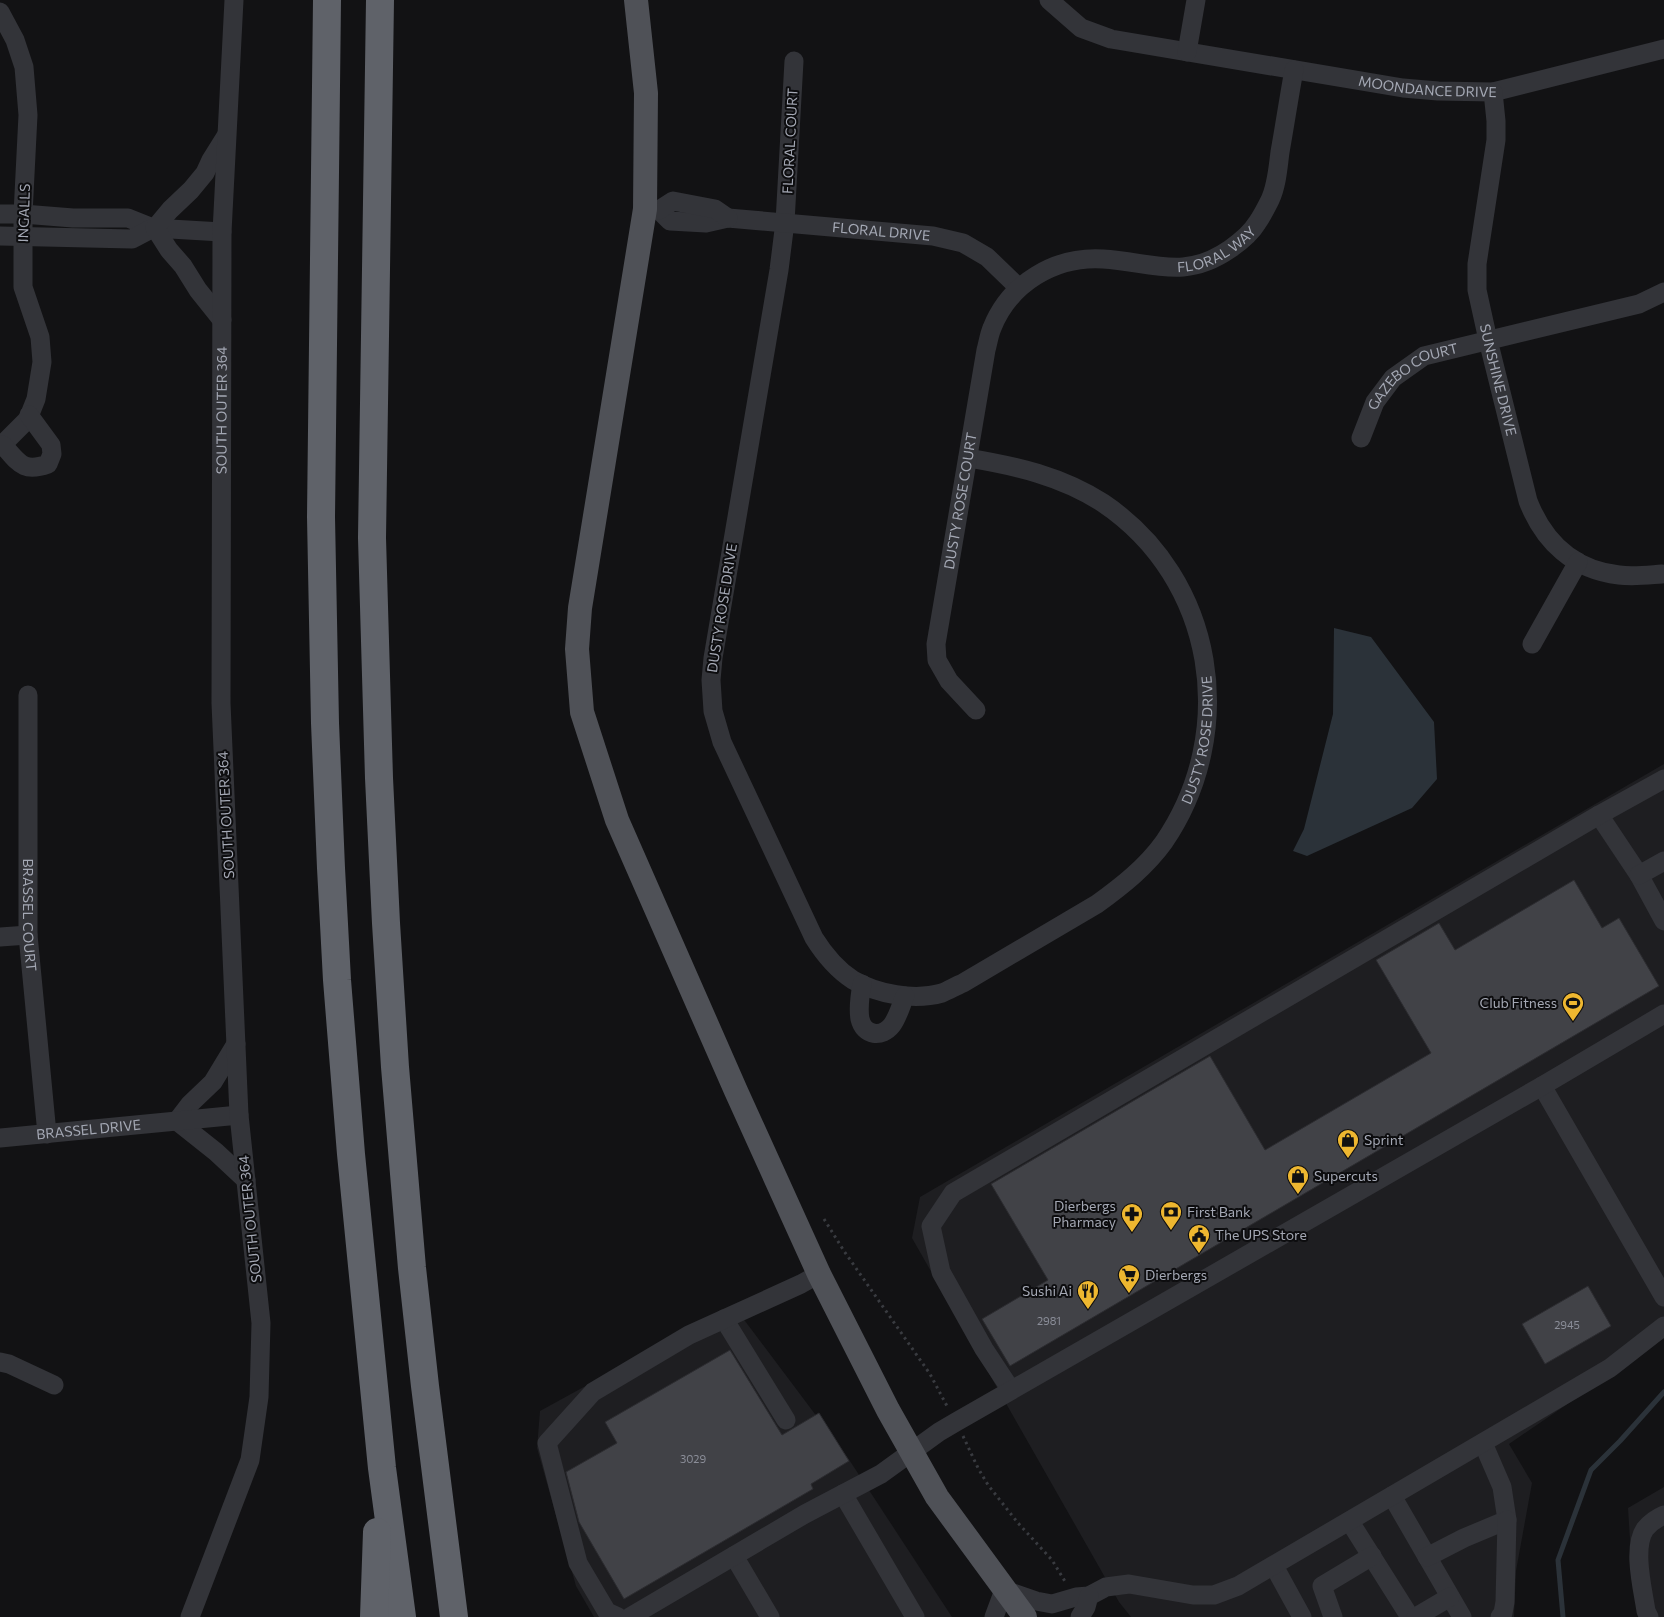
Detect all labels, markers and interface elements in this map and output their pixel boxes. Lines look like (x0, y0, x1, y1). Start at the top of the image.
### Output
street label: MOONDANCE DRIVE (1357, 72, 1497, 100)
street label: FLORAL COURT (778, 87, 801, 194)
street label: INGALLS (14, 183, 33, 243)
street label: FLORAL DRIVE (831, 218, 931, 244)
street label: FLORAL WAY (1177, 222, 1259, 275)
street label: SUNSHINE DRIVE (1477, 322, 1521, 438)
street label: GAZEBO COURT (1364, 339, 1459, 412)
street label: SOUTH OUTER 364 (212, 346, 230, 474)
street label: DUSTY ROSE COURT (940, 431, 980, 571)
street label: DUSTY ROSE DRIVE (703, 542, 740, 674)
street label: DUSTY ROSE DRIVE (1177, 675, 1216, 807)
street label: SOUTH OUTER 364 (214, 750, 237, 879)
street label: BRASSEL COURT (20, 859, 40, 972)
sports icon: Club Fitness (1561, 991, 1585, 1022)
place label: Club Fitness (1480, 994, 1557, 1011)
street label: BRASSEL DRIVE (35, 1115, 142, 1142)
shop icon: Sprint (1336, 1128, 1360, 1159)
place label: Sprint (1364, 1131, 1404, 1148)
street label: SOUTH OUTER 364 (234, 1154, 265, 1284)
shop icon: Supercuts (1286, 1164, 1310, 1195)
place label: Supercuts (1314, 1167, 1378, 1184)
place label: Dierbergs Pharmacy (1053, 1197, 1116, 1230)
bank icon: First Bank (1159, 1200, 1183, 1231)
pharmacy icon: Dierbergs Pharmacy (1120, 1202, 1144, 1233)
place label: First Bank (1187, 1203, 1251, 1220)
public building icon: The UPS Store (1187, 1223, 1211, 1254)
place label: The UPS Store (1215, 1226, 1307, 1243)
supermarket icon: Dierbergs (1117, 1263, 1141, 1294)
place label: Dierbergs (1145, 1266, 1207, 1283)
restaurant icon: Sushi Ai (1076, 1279, 1100, 1310)
place label: Sushi Ai (1022, 1282, 1072, 1299)
house number: 2981 (1037, 1314, 1061, 1327)
house number: 2945 (1554, 1318, 1580, 1331)
house number: 3029 (680, 1452, 706, 1465)

